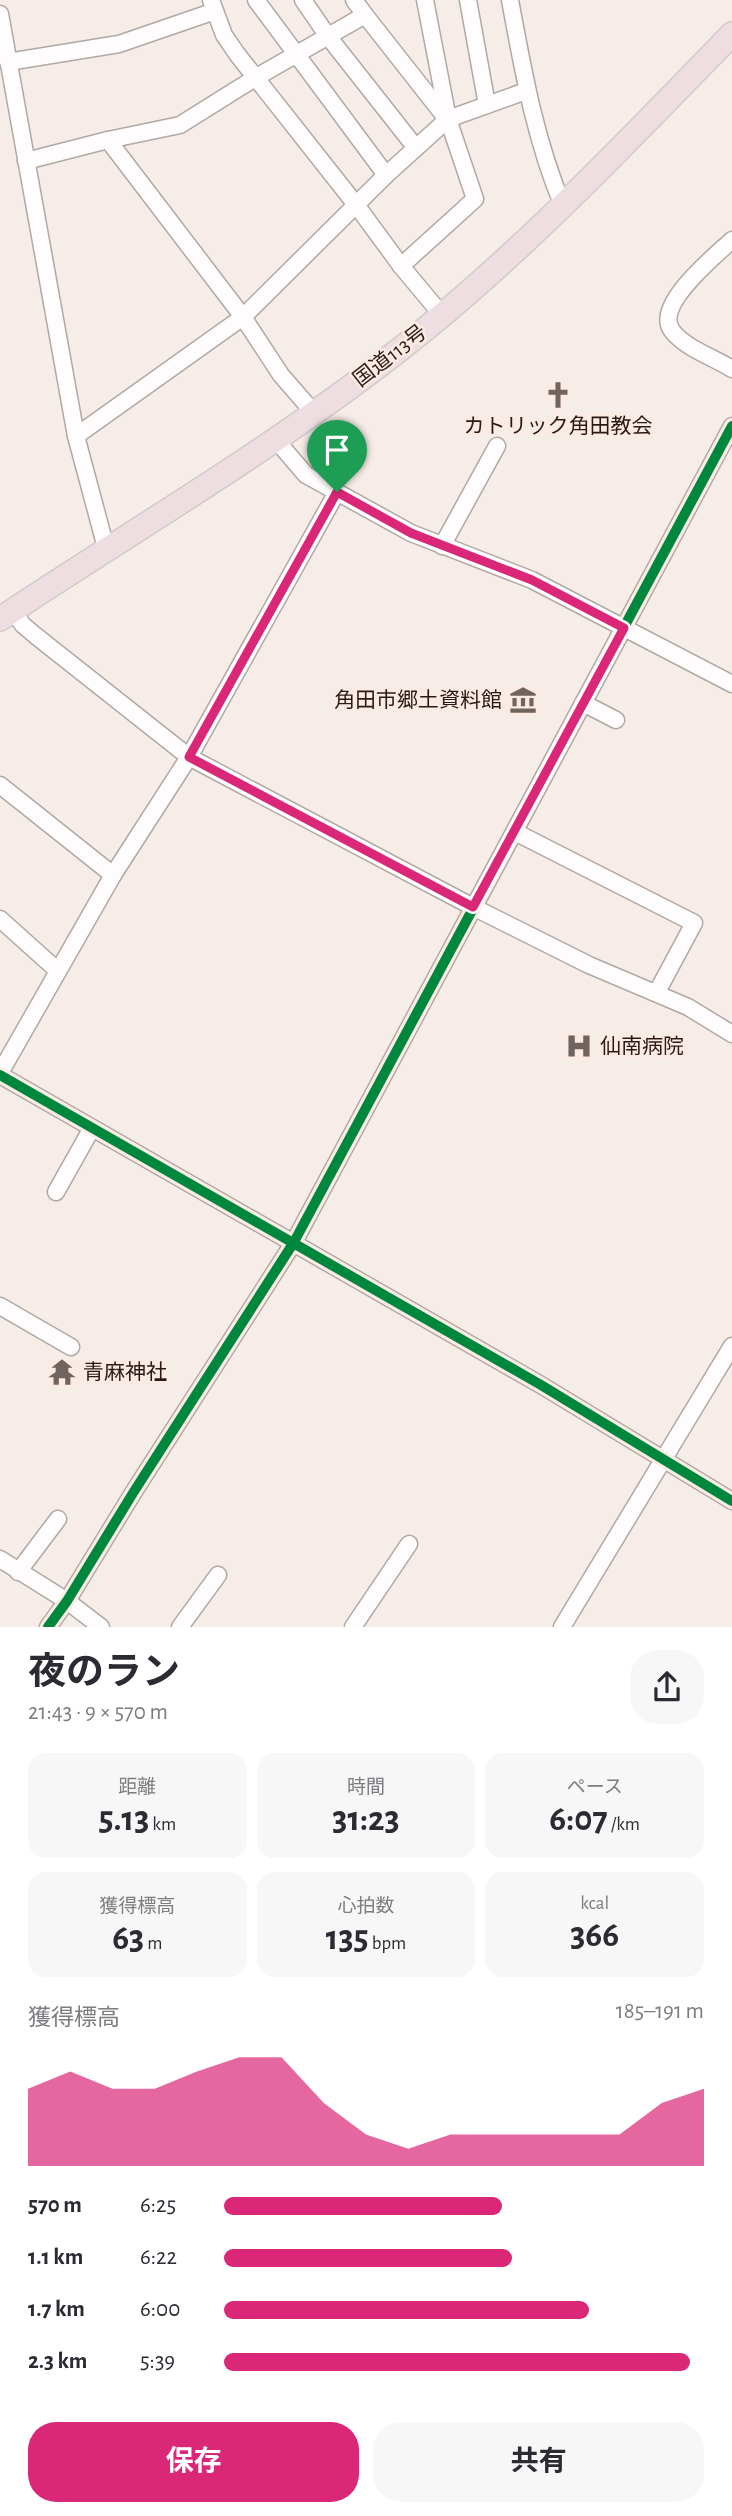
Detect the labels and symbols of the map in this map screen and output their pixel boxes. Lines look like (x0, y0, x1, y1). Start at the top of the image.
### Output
street label: 国道113号 (349, 320, 430, 391)
church icon: カトリック角田教会 (543, 380, 573, 410)
place label: カトリック角田教会 (464, 415, 653, 437)
pin (307, 420, 367, 492)
museum icon: 角田市郷土資料館 (508, 685, 538, 715)
place label: 角田市郷土資料館 (334, 689, 502, 711)
hospital icon: 仙南病院 (564, 1031, 594, 1061)
place label: 仙南病院 (600, 1035, 684, 1057)
temple icon: 青麻神社 (47, 1357, 77, 1387)
place label: 青麻神社 (83, 1361, 167, 1383)

